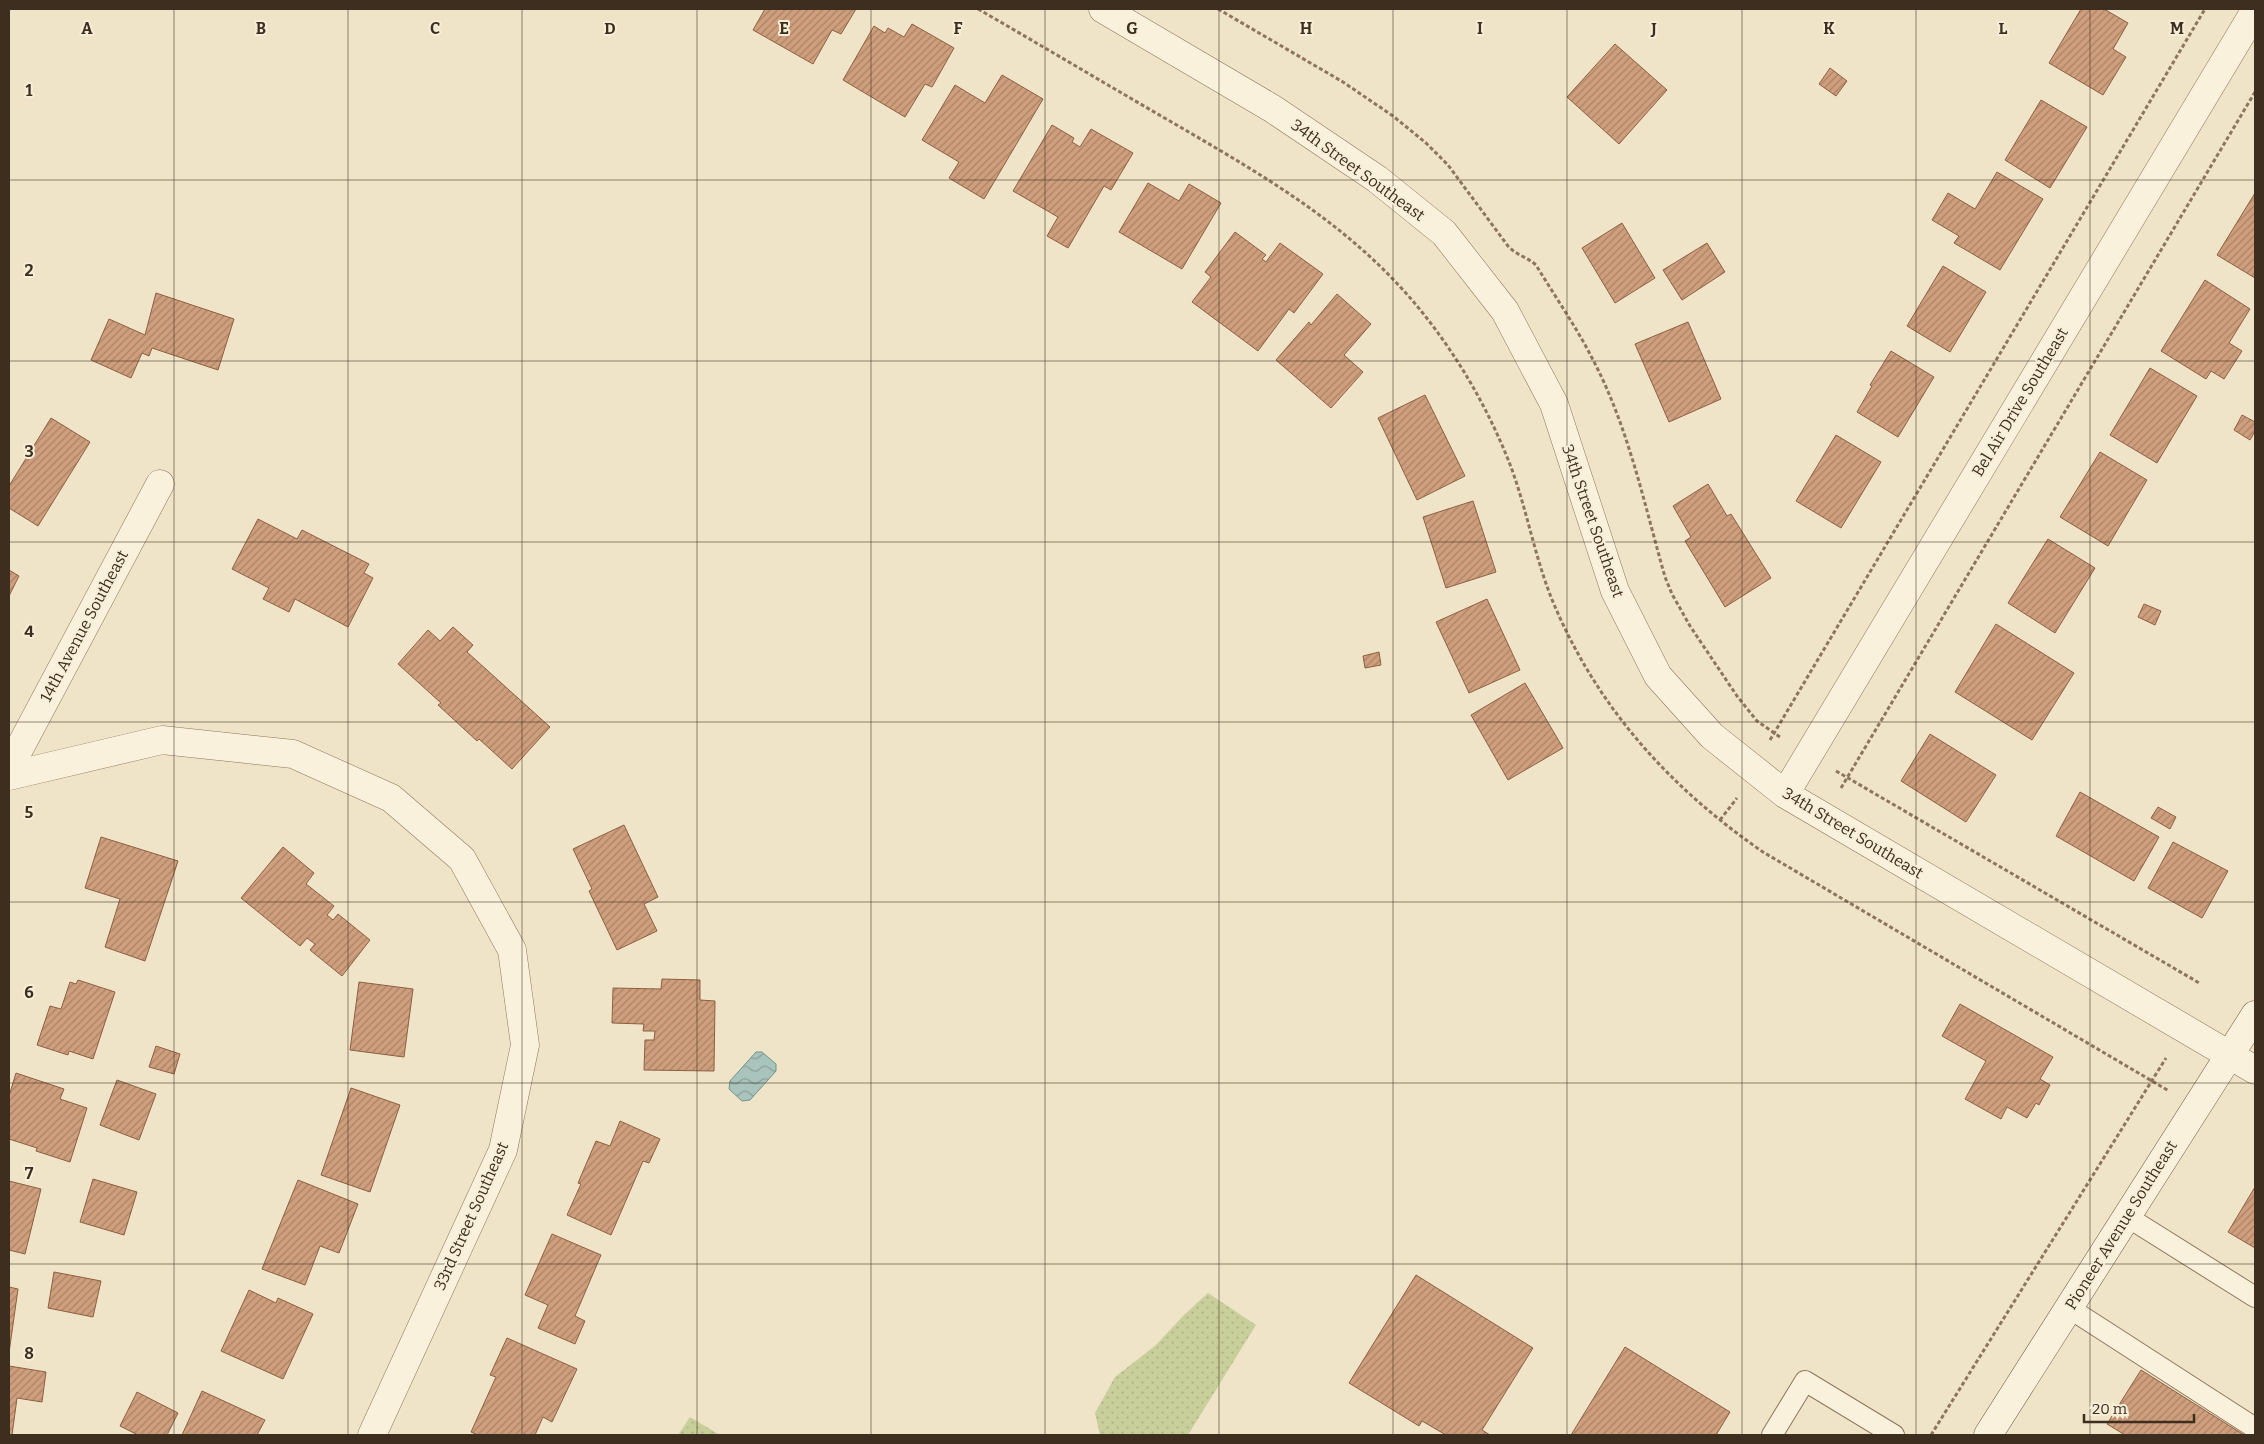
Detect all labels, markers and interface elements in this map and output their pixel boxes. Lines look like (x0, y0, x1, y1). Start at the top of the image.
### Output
text: A (81, 19, 93, 38)
text: B (256, 19, 266, 38)
text: C (430, 19, 440, 38)
text: D (604, 19, 616, 38)
text: E (779, 19, 789, 38)
text: F (954, 19, 963, 38)
text: G (1126, 19, 1138, 38)
text: H (1300, 19, 1313, 38)
text: I (1477, 19, 1483, 38)
text: J (1650, 19, 1657, 38)
text: K (1823, 19, 1835, 38)
text: L (1999, 19, 2008, 38)
text: M (2170, 19, 2184, 38)
text: 1 (26, 81, 33, 100)
street label: 34th Street Southeast (1287, 115, 1429, 225)
text: 2 (24, 261, 34, 280)
street label: Bel Air Drive Southeast (1968, 324, 2072, 480)
text: 3 (24, 442, 34, 461)
street label: 34th Street Southeast (1558, 442, 1628, 600)
street label: 14th Avenue Southeast (36, 547, 132, 705)
text: 4 (24, 622, 34, 641)
street label: 34th Street Southeast (1779, 783, 1927, 883)
text: 5 (25, 803, 34, 822)
text: 6 (24, 983, 34, 1002)
street label: Pioneer Avenue Southeast (2061, 1137, 2181, 1313)
street label: 33rd Street Southeast (430, 1139, 512, 1293)
text: 7 (25, 1164, 34, 1183)
text: 8 (24, 1344, 34, 1363)
scale bar (2084, 1392, 2194, 1424)
text: 20 m (2092, 1400, 2128, 1418)

